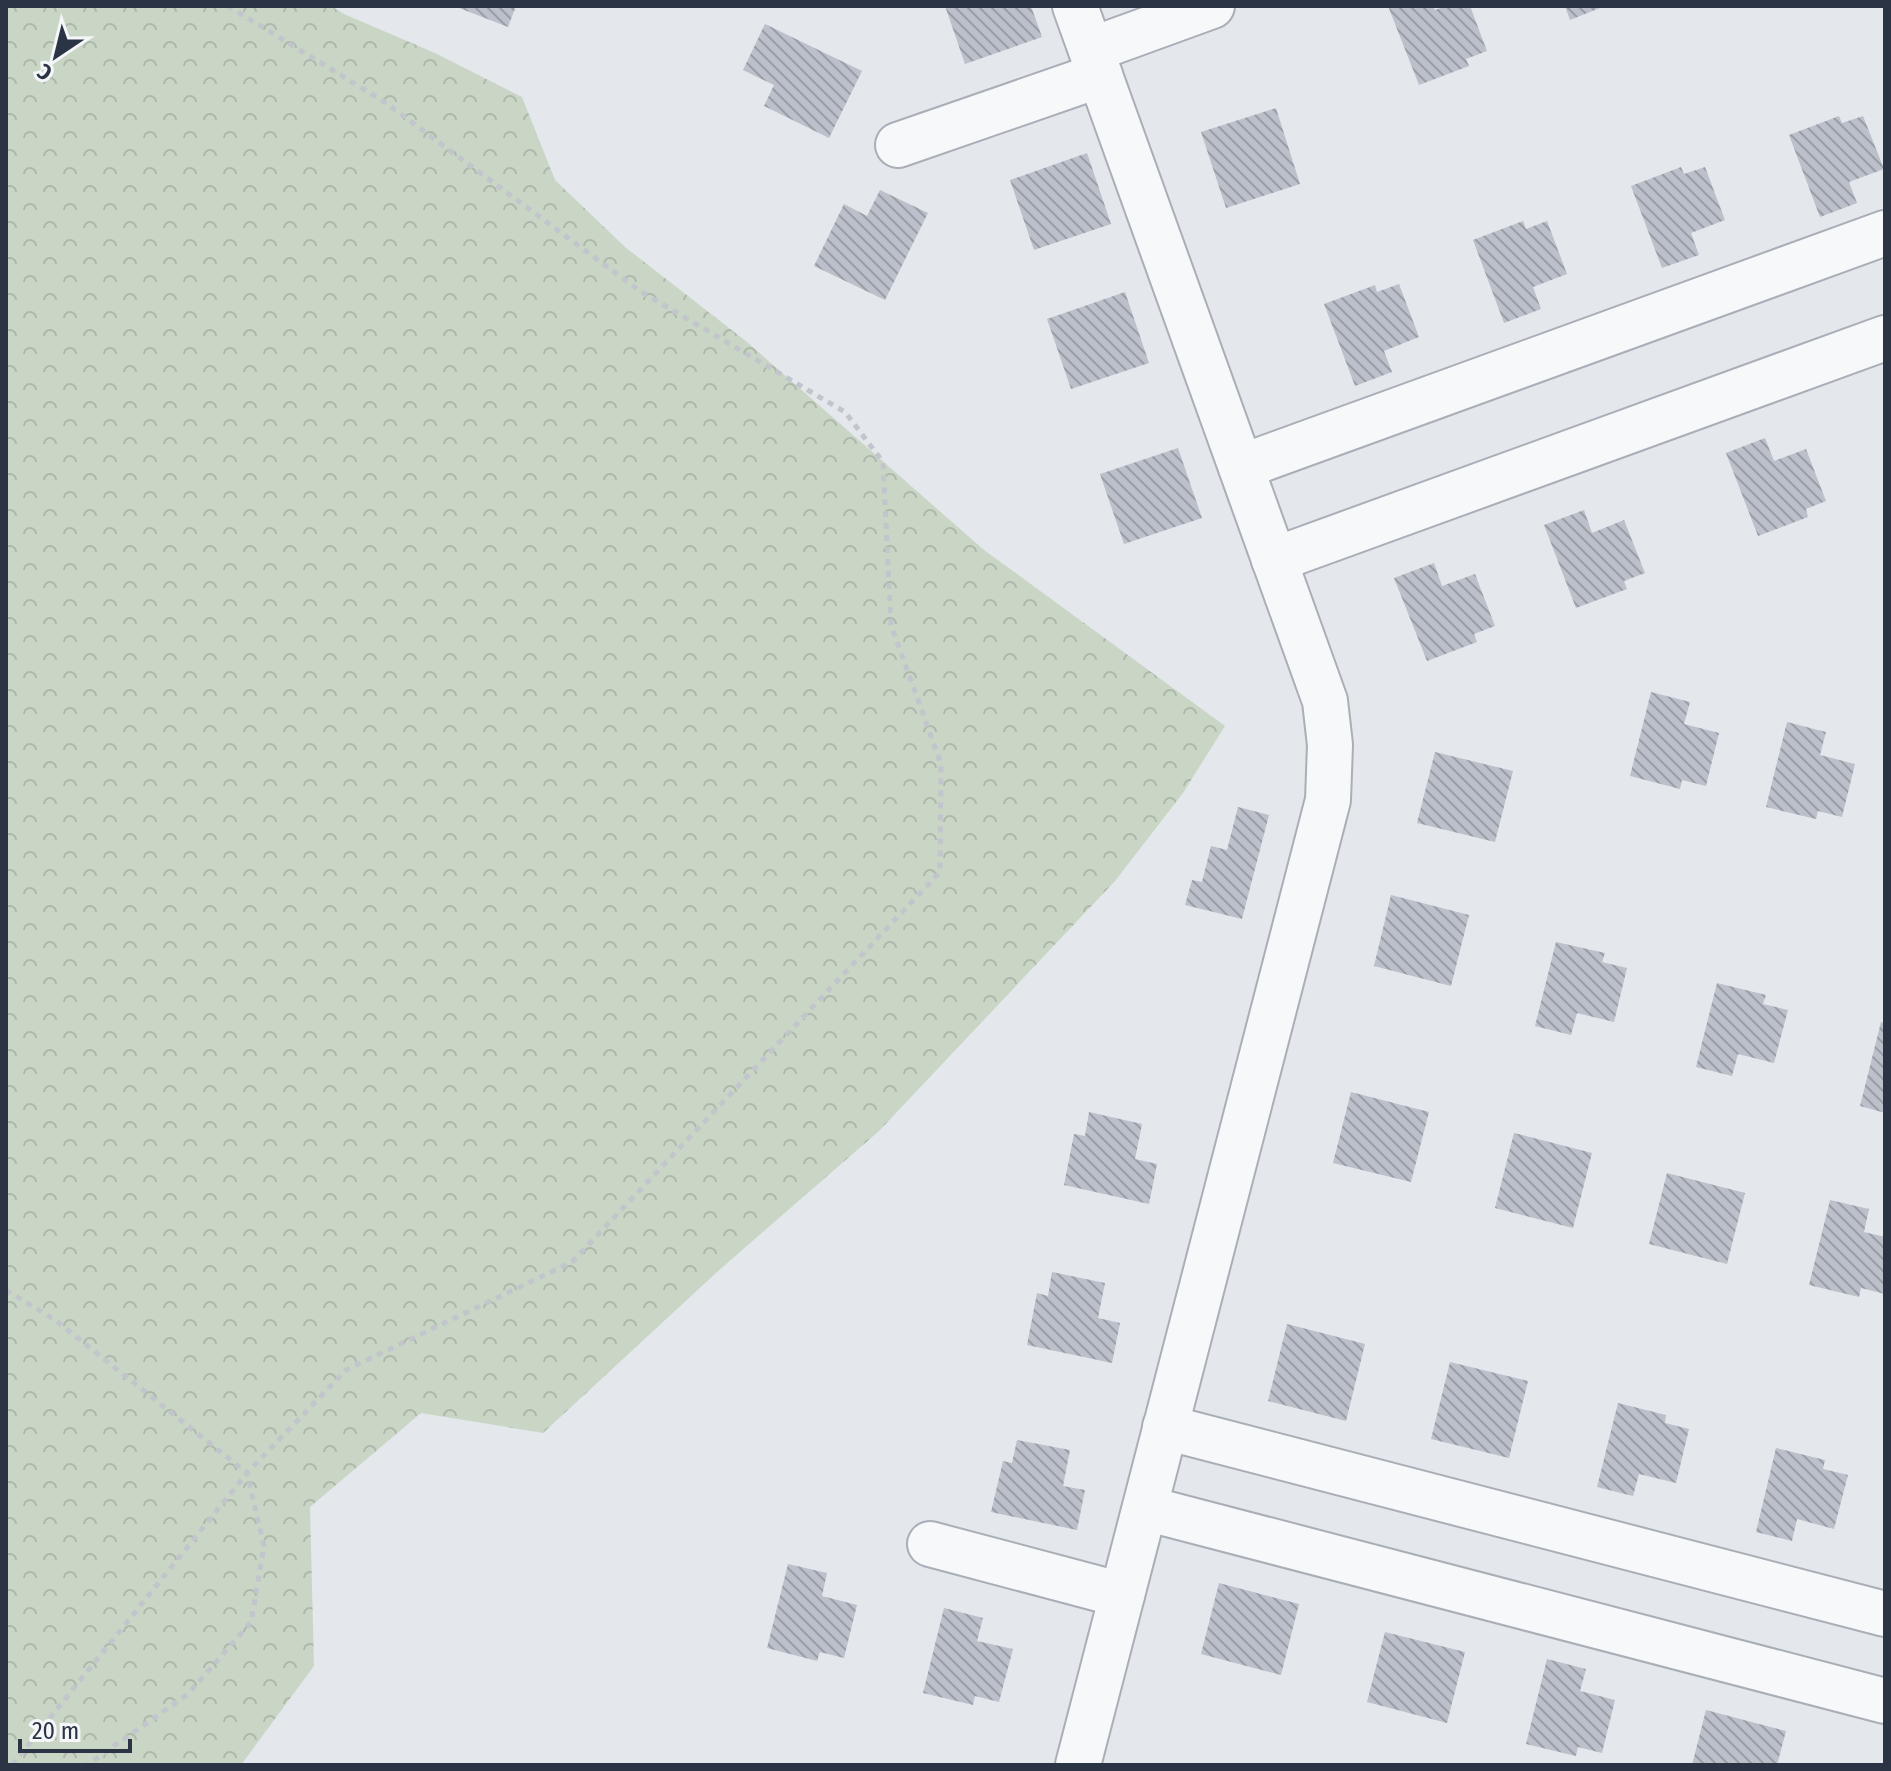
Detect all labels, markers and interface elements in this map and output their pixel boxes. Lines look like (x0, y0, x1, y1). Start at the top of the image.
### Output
north arrow (16, 16, 96, 96)
text: С (32, 57, 57, 86)
scale bar (20, 1703, 130, 1753)
text: 20 m (32, 1717, 79, 1745)

